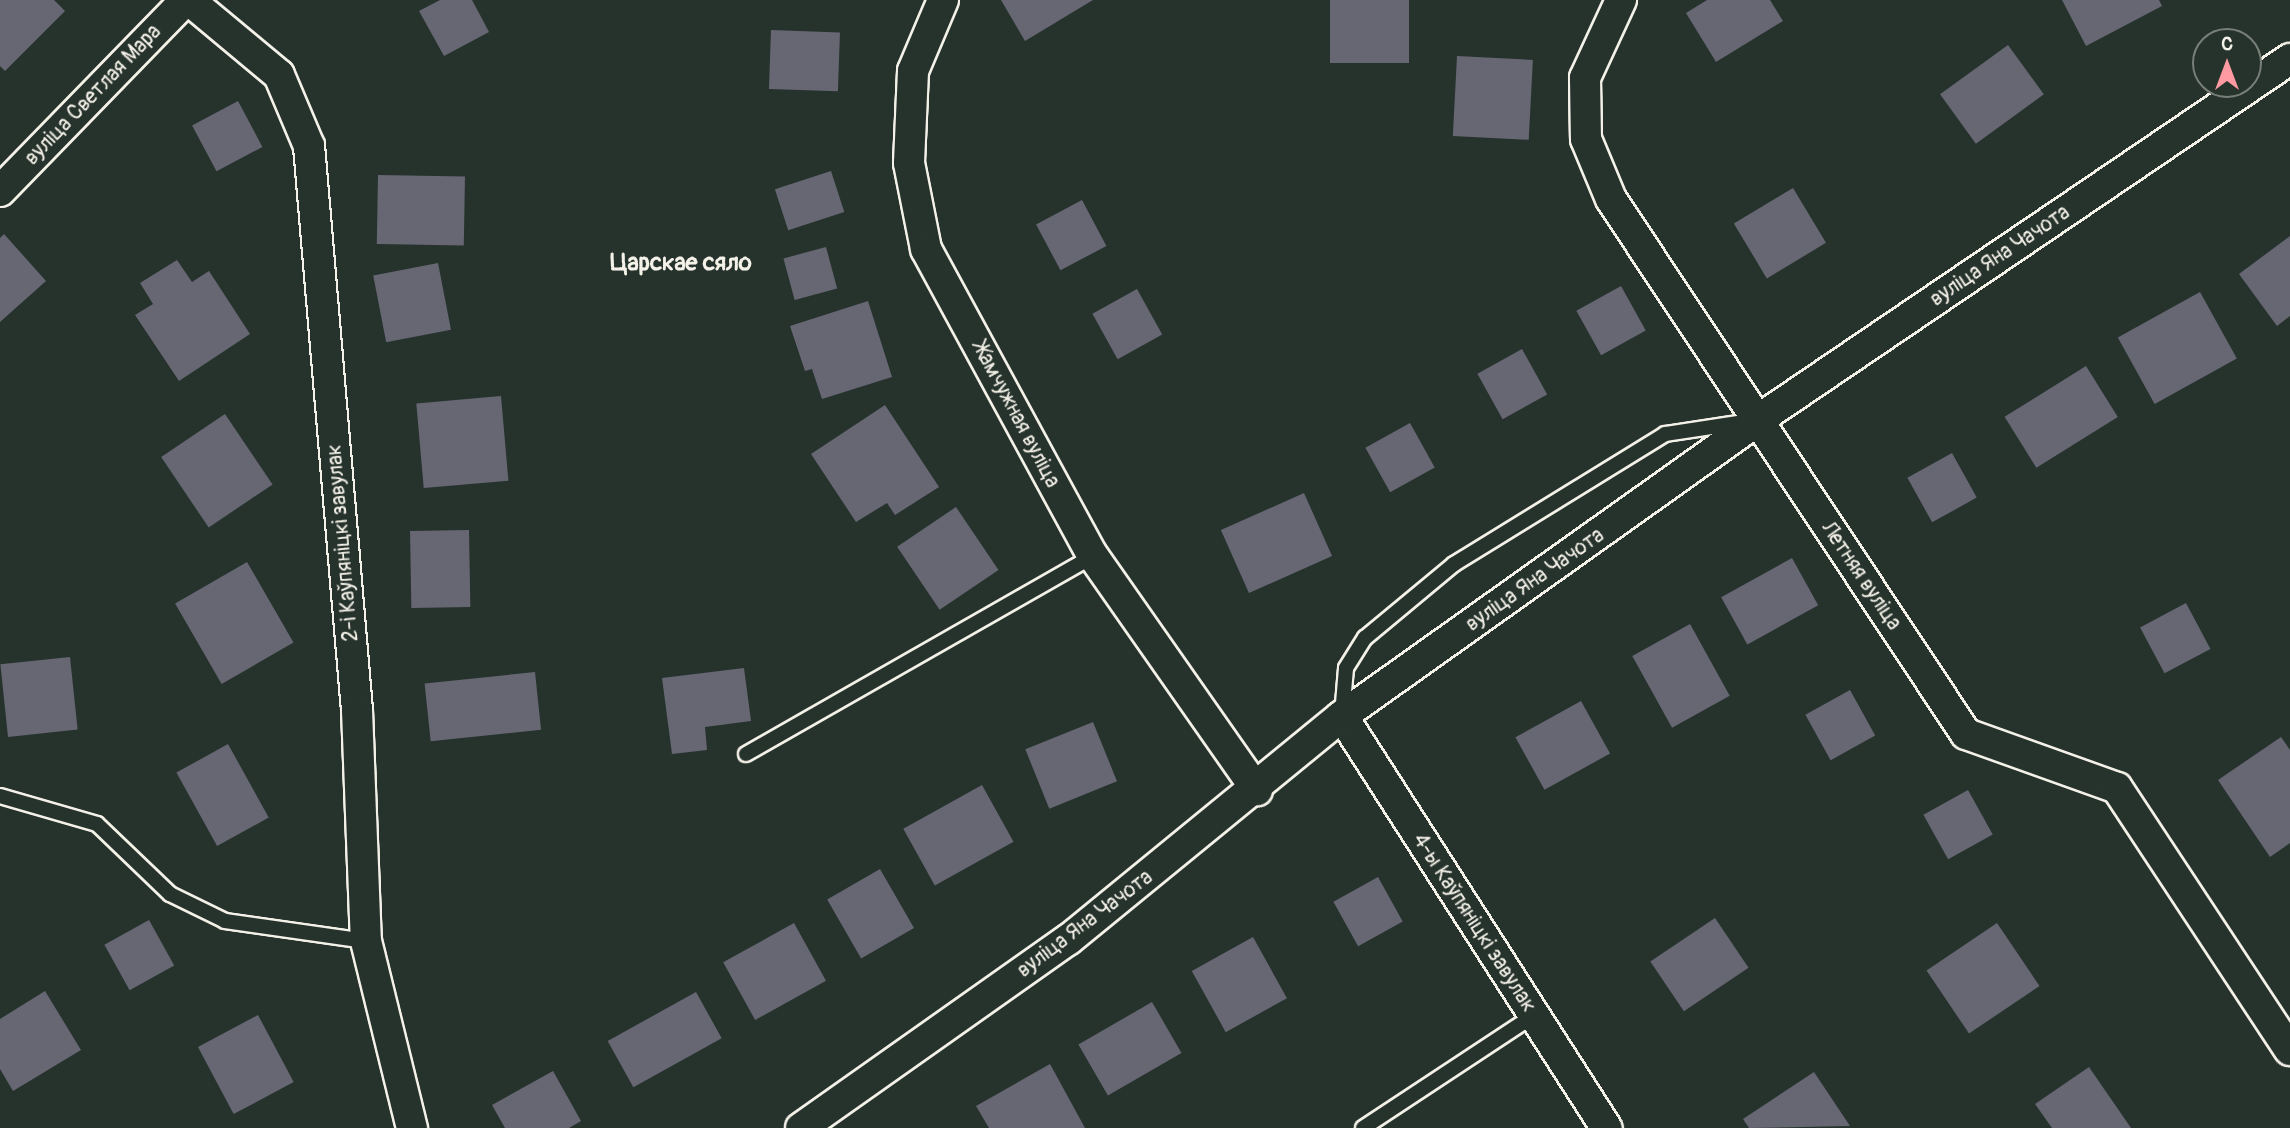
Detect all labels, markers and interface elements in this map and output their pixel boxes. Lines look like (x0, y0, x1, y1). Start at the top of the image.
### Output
street label: вуліца Светлая Мара (19, 20, 167, 170)
north arrow (2192, 28, 2262, 98)
text: С (2221, 32, 2233, 56)
street label: вуліца Яна Чачота (1925, 200, 2075, 312)
district label: Царскае сяло (610, 249, 752, 277)
street label: Жамчужная вуліца (967, 338, 1065, 492)
street label: 2-і Каўпяніцкі завулак (322, 443, 364, 643)
street label: Летняя вуліца (1816, 517, 1906, 635)
street label: вуліца Яна Чачота (1461, 523, 1609, 637)
street label: 4-ы Каўпяніцкі завулак (1407, 829, 1541, 1017)
street label: вуліца Яна Чачота (1012, 865, 1158, 983)

